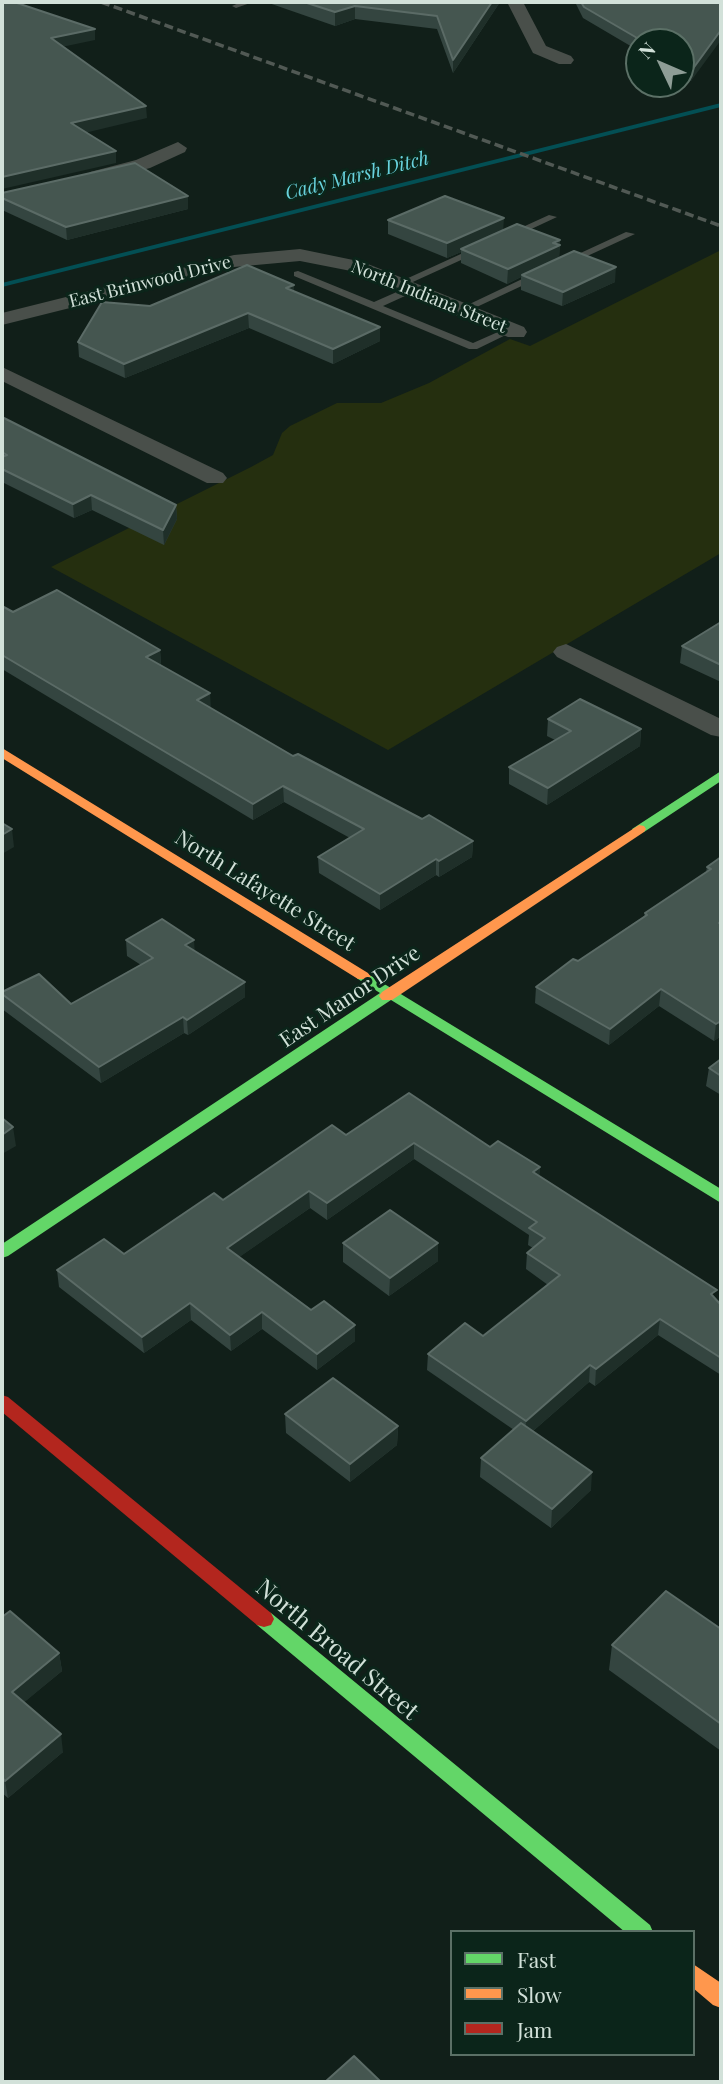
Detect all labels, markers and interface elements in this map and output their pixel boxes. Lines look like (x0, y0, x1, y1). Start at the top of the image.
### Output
north arrow (625, 28, 695, 98)
text: N (632, 36, 660, 64)
water label: Cady Marsh Ditch (283, 147, 431, 205)
street label: East Brinwood Drive (67, 251, 233, 313)
street label: North Indiana Street (348, 256, 510, 338)
street label: North Lafayette Street (170, 825, 360, 957)
street label: East Manor Drive (275, 941, 425, 1053)
street label: North Broad Street (250, 1574, 424, 1726)
legend (450, 1930, 695, 2056)
text: Fast (517, 1945, 556, 1973)
text: Slow (517, 1980, 562, 2008)
text: Jam (517, 2015, 553, 2043)

